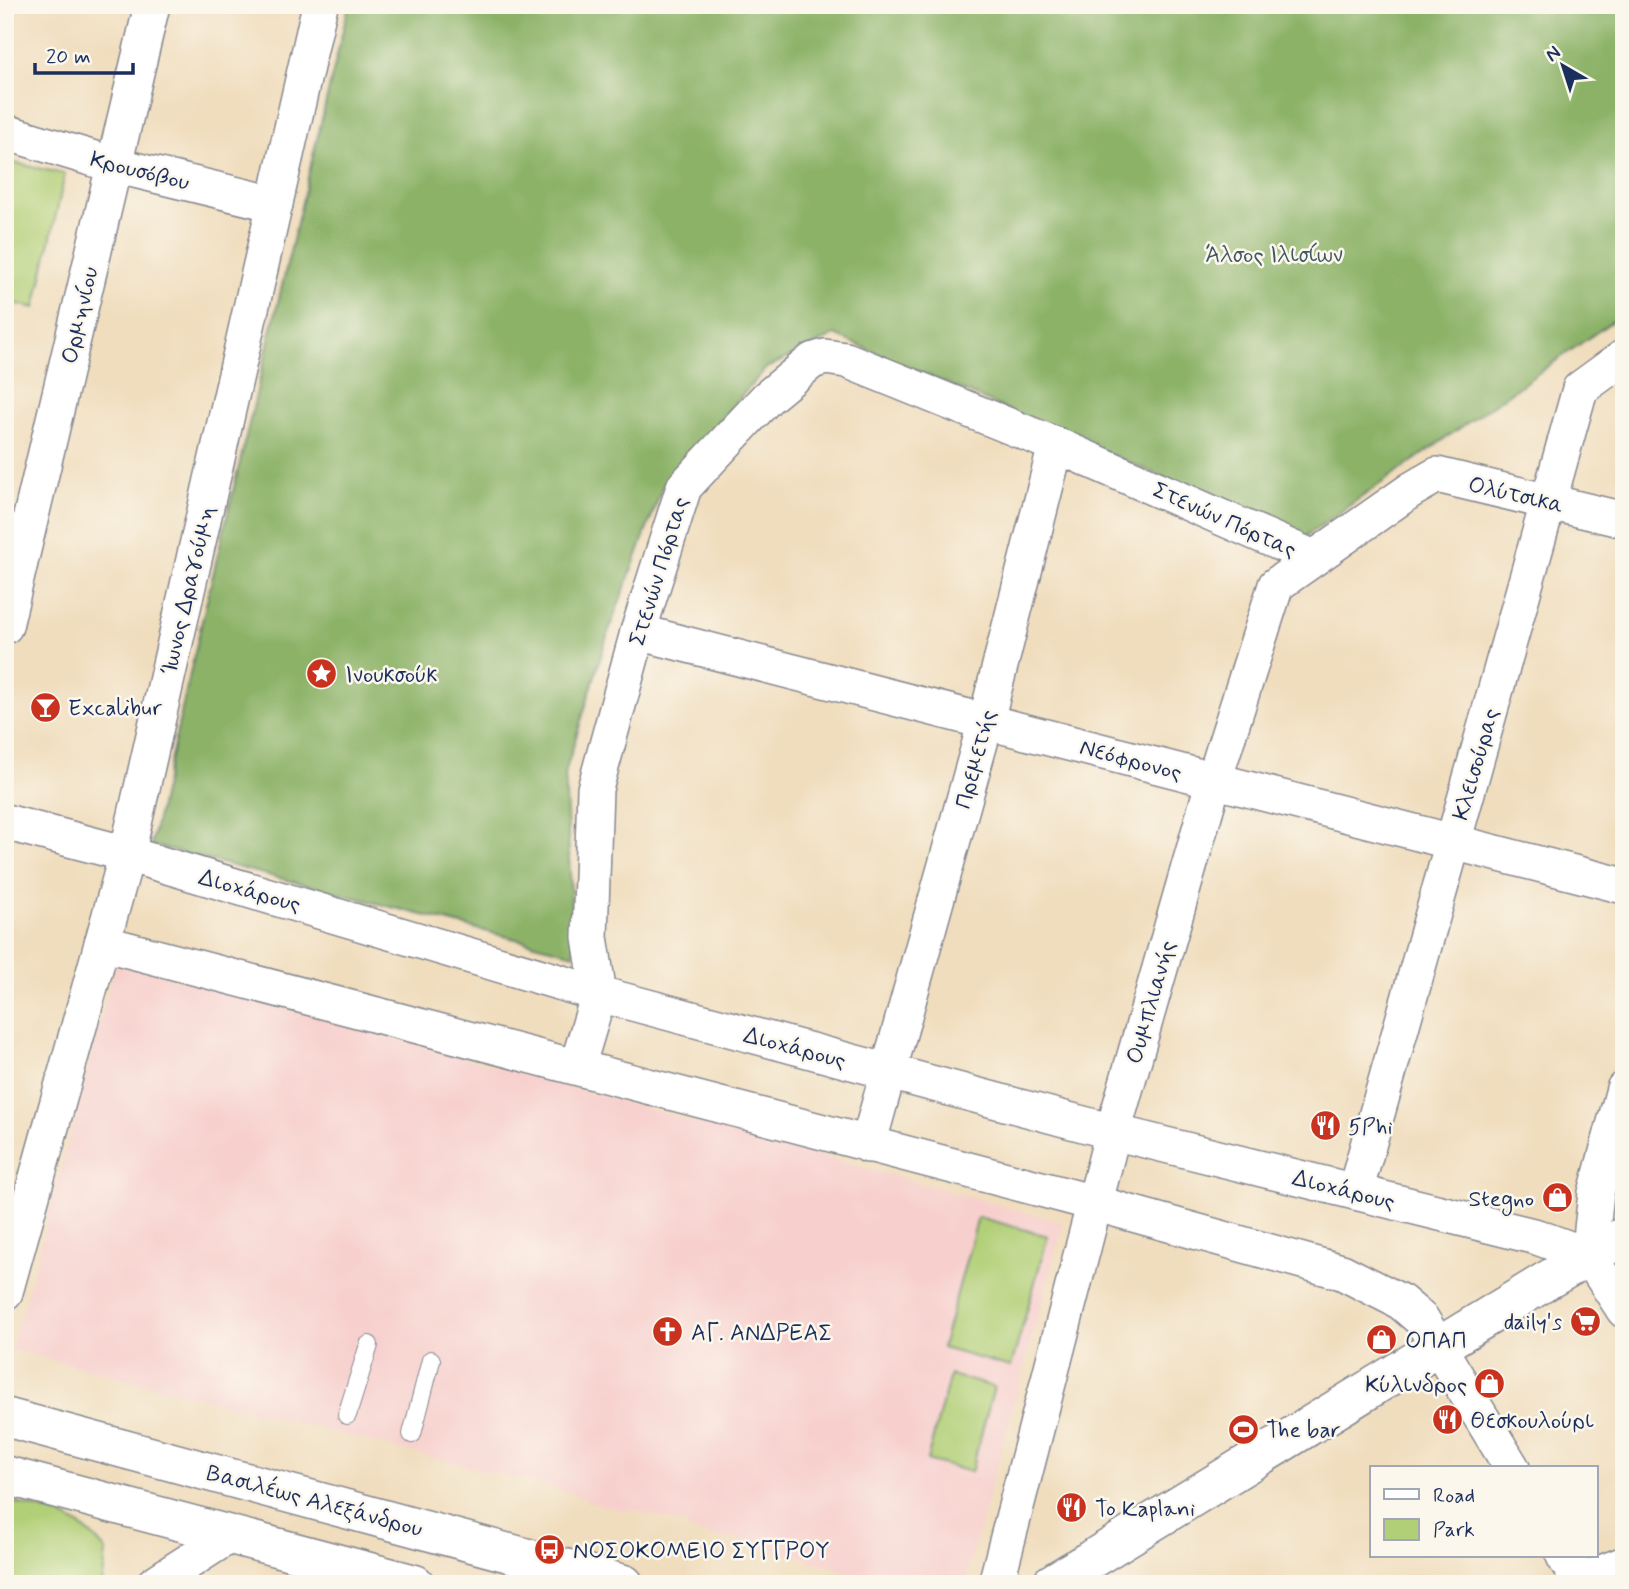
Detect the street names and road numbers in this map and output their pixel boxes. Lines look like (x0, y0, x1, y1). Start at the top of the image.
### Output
street label: Κρουσόβου (87, 145, 192, 199)
street label: Ορμηνίου (55, 264, 107, 367)
street label: Ολύτσικα (1465, 470, 1566, 521)
street label: Στενών Πόρτας (1148, 476, 1301, 566)
street label: Στενών Πόρτας (623, 493, 697, 650)
street label: Ίωνος Δραγούμη (155, 503, 223, 678)
street label: Κλεισούρας (1447, 705, 1507, 824)
street label: Πρεμετής (949, 707, 1005, 812)
street label: Νεόφρονος (1076, 733, 1185, 789)
street label: Διοχάρους (195, 863, 304, 921)
street label: Ουμπλιανής (1120, 937, 1184, 1068)
street label: Διοχάρους (740, 1021, 849, 1077)
street label: Διοχάρους (1289, 1164, 1398, 1218)
street label: Βασιλέως Αλεξάνδρου (203, 1457, 426, 1545)

